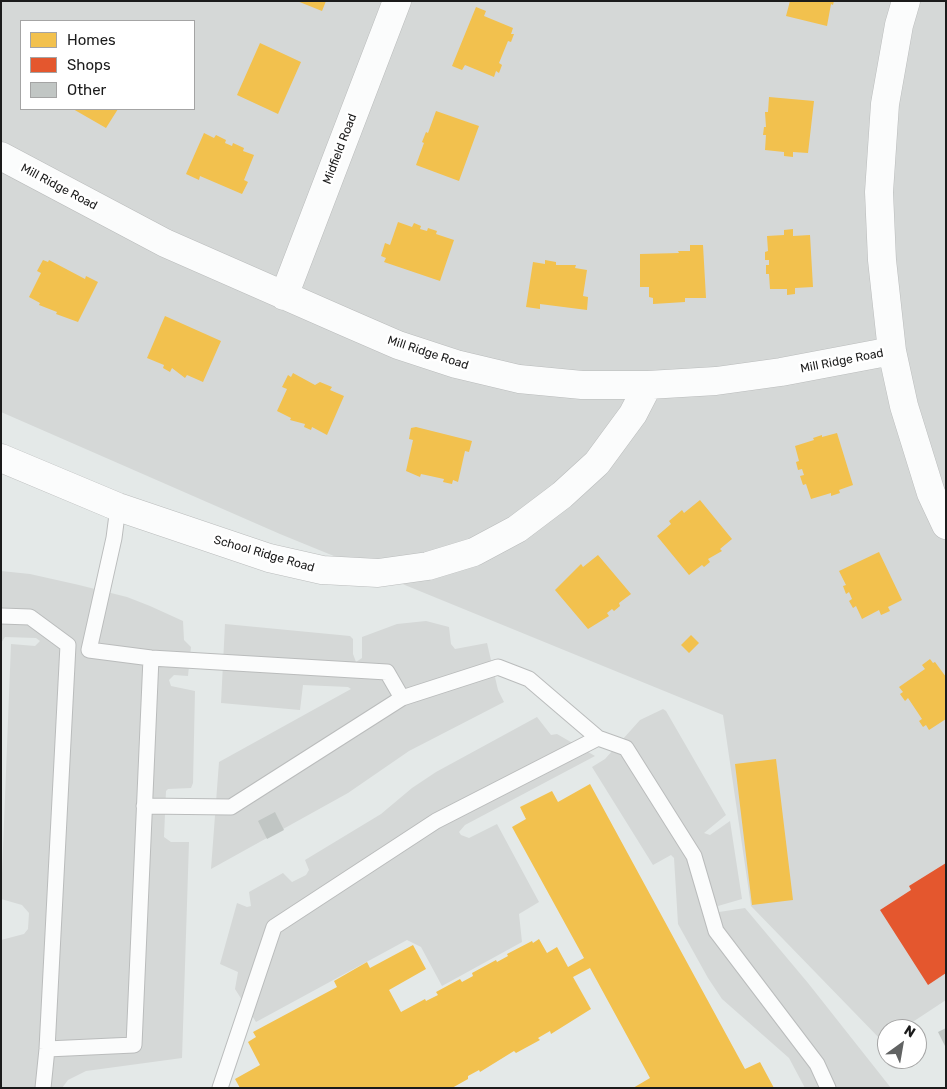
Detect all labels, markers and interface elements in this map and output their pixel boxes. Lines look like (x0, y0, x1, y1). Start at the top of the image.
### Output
legend (20, 20, 195, 110)
text: Homes (67, 31, 116, 49)
text: Shops (67, 56, 111, 74)
text: Other (67, 81, 106, 99)
street label: Midfield Road (320, 112, 360, 186)
street label: Mill Ridge Road (18, 161, 100, 213)
street label: Mill Ridge Road (386, 333, 470, 373)
street label: Mill Ridge Road (799, 346, 885, 376)
street label: School Ridge Road (212, 533, 316, 575)
north arrow (877, 1019, 927, 1069)
text: N (901, 1022, 918, 1042)

